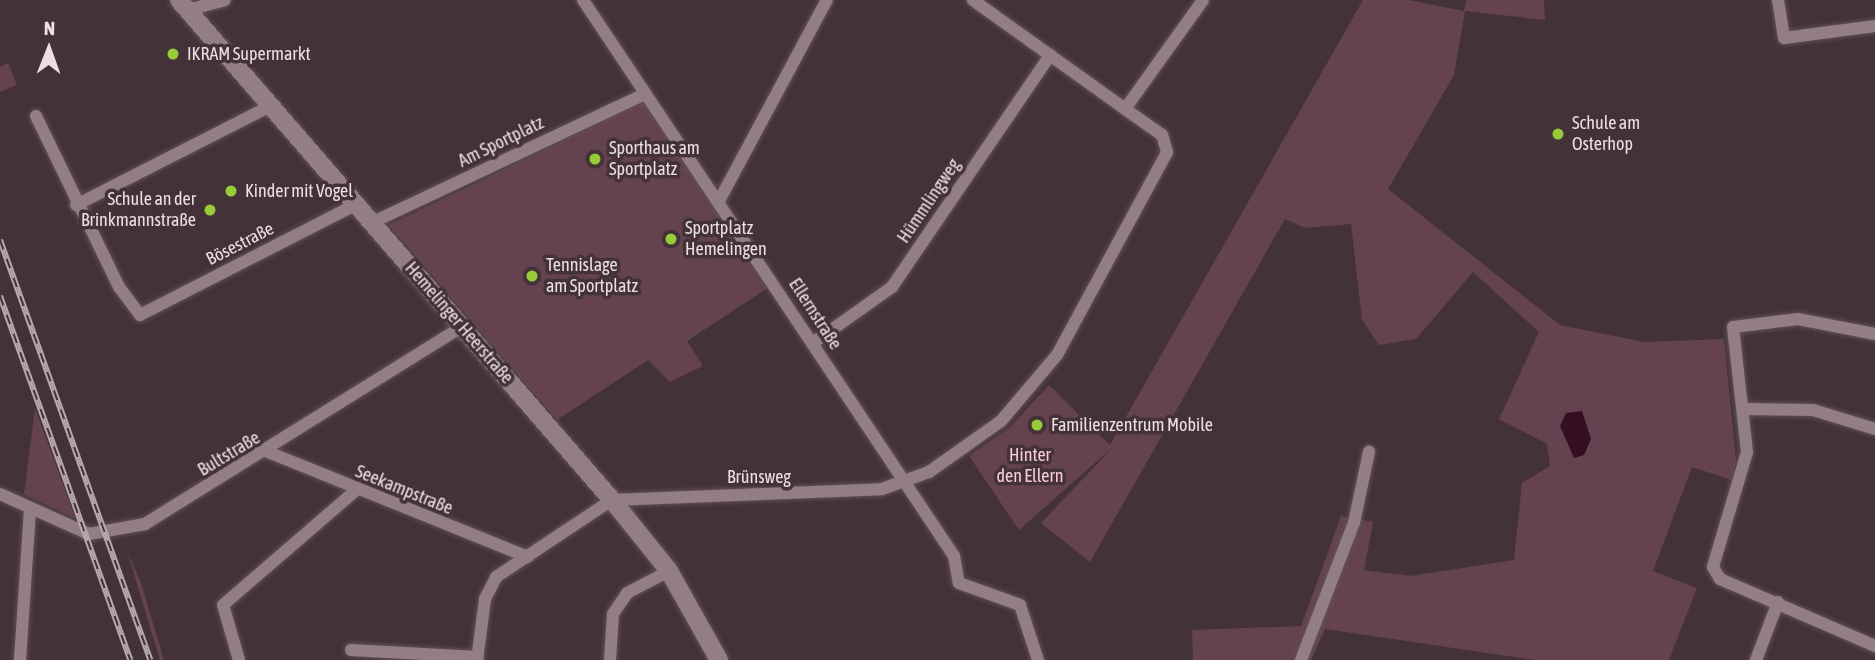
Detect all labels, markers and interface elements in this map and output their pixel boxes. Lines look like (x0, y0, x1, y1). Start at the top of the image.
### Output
north arrow (14, 14, 84, 84)
text: N (44, 17, 55, 39)
place label: IKRAM Supermarkt (187, 43, 311, 65)
marker: IKRAM Supermarkt (165, 46, 181, 62)
street label: Am Sportplatz (455, 112, 547, 172)
place label: Schule am Osterhop (1572, 113, 1640, 156)
marker: Schule am Osterhop (1550, 126, 1566, 142)
place label: Sporthaus am Sportplatz (609, 138, 700, 180)
marker: Sporthaus am Sportplatz (587, 151, 603, 167)
street label: Hümmlingweg (893, 155, 965, 247)
place label: Kinder mit Vogel (245, 180, 353, 202)
marker: Kinder mit Vogel (223, 183, 239, 199)
place label: Schule an der Brinkmannstraße (81, 189, 196, 232)
marker: Schule an der Brinkmannstraße (202, 202, 218, 218)
street label: Bösestraße (203, 218, 277, 270)
place label: Sportplatz Hemelingen (685, 218, 767, 260)
marker: Sportplatz Hemelingen (663, 231, 679, 247)
place label: Tennislage am Sportplatz (546, 255, 638, 298)
street label: Hemelinger Heerstraße (400, 258, 518, 388)
marker: Tennislage am Sportplatz (524, 268, 540, 284)
street label: Ellernstraße (784, 274, 846, 354)
place label: Familienzentrum Mobile (1051, 414, 1213, 436)
marker: Familienzentrum Mobile (1029, 417, 1045, 433)
street label: Bultstraße (194, 427, 264, 481)
park label: Hinter den Ellern (996, 445, 1064, 488)
street label: Seekampstraße (352, 461, 456, 519)
street label: Brünsweg (727, 466, 791, 488)

